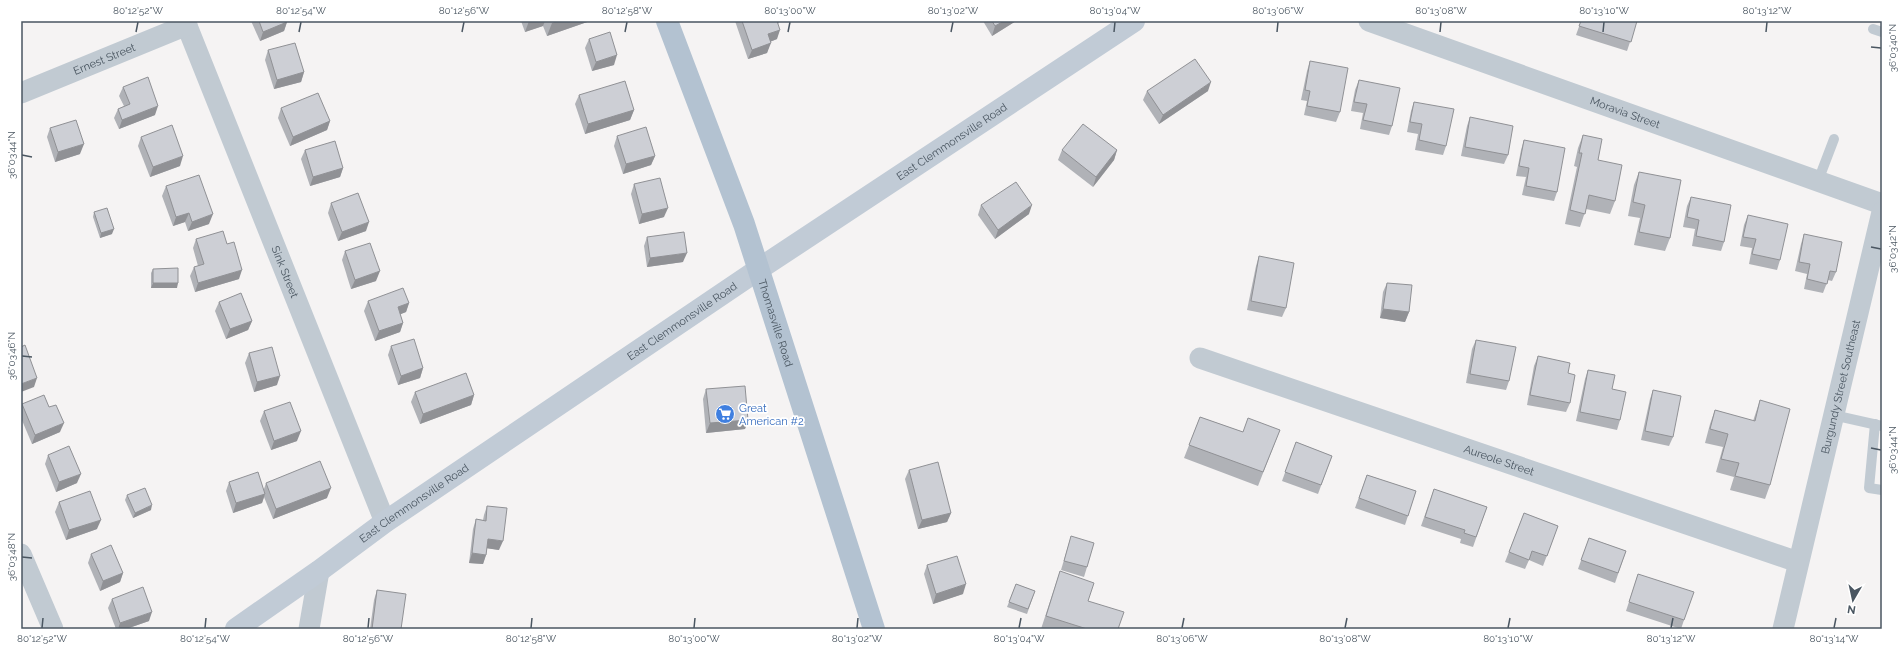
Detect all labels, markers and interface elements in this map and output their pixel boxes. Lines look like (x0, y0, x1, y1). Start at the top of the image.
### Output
text: 80°12'52"W (113, 5, 163, 16)
text: 80°12'54"W (276, 5, 327, 16)
text: 80°12'56"W (439, 5, 490, 16)
text: 80°12'58"W (602, 5, 653, 16)
text: 80°13'00"W (764, 5, 816, 16)
text: 80°13'02"W (928, 5, 979, 16)
text: 80°13'04"W (1090, 5, 1141, 16)
text: 80°13'06"W (1252, 5, 1304, 16)
text: 80°13'08"W (1415, 5, 1467, 16)
text: 80°13'10"W (1579, 5, 1629, 16)
text: 80°13'12"W (1743, 5, 1792, 16)
text: 36°03'40"N (1887, 24, 1898, 72)
street label: Ernest Street (71, 40, 137, 77)
street label: Moravia Street (1588, 94, 1662, 131)
street label: East Clemmonsville Road (894, 100, 1010, 183)
text: 36°03'44"N (6, 131, 17, 179)
text: 36°03'42"N (1887, 225, 1898, 273)
street label: Sink Street (269, 244, 301, 300)
street label: Thomasville Road (756, 278, 796, 368)
street label: East Clemmonsville Road (625, 279, 740, 363)
street label: Burgundy Street Southeast (1818, 318, 1863, 455)
text: 36°03'46"N (6, 332, 17, 380)
place label: Great American #2 (739, 402, 804, 428)
supermarket icon: Great American #2 (714, 403, 736, 425)
text: 36°03'44"N (1887, 426, 1898, 474)
street label: Aureole Street (1462, 442, 1536, 478)
street label: East Clemmonsville Road (357, 461, 471, 545)
text: 36°03'48"N (6, 533, 17, 581)
north arrow (1833, 580, 1873, 620)
text: N (1846, 602, 1857, 616)
text: 80°12'52"W (17, 633, 67, 644)
text: 80°12'54"W (180, 633, 231, 644)
text: 80°12'56"W (343, 633, 394, 644)
text: 80°12'58"W (506, 633, 557, 644)
text: 80°13'00"W (668, 633, 720, 644)
text: 80°13'02"W (832, 633, 883, 644)
text: 80°13'04"W (994, 633, 1045, 644)
text: 80°13'06"W (1156, 633, 1208, 644)
text: 80°13'08"W (1319, 633, 1371, 644)
text: 80°13'10"W (1483, 633, 1533, 644)
text: 80°13'12"W (1647, 633, 1696, 644)
text: 80°13'14"W (1809, 633, 1859, 644)

